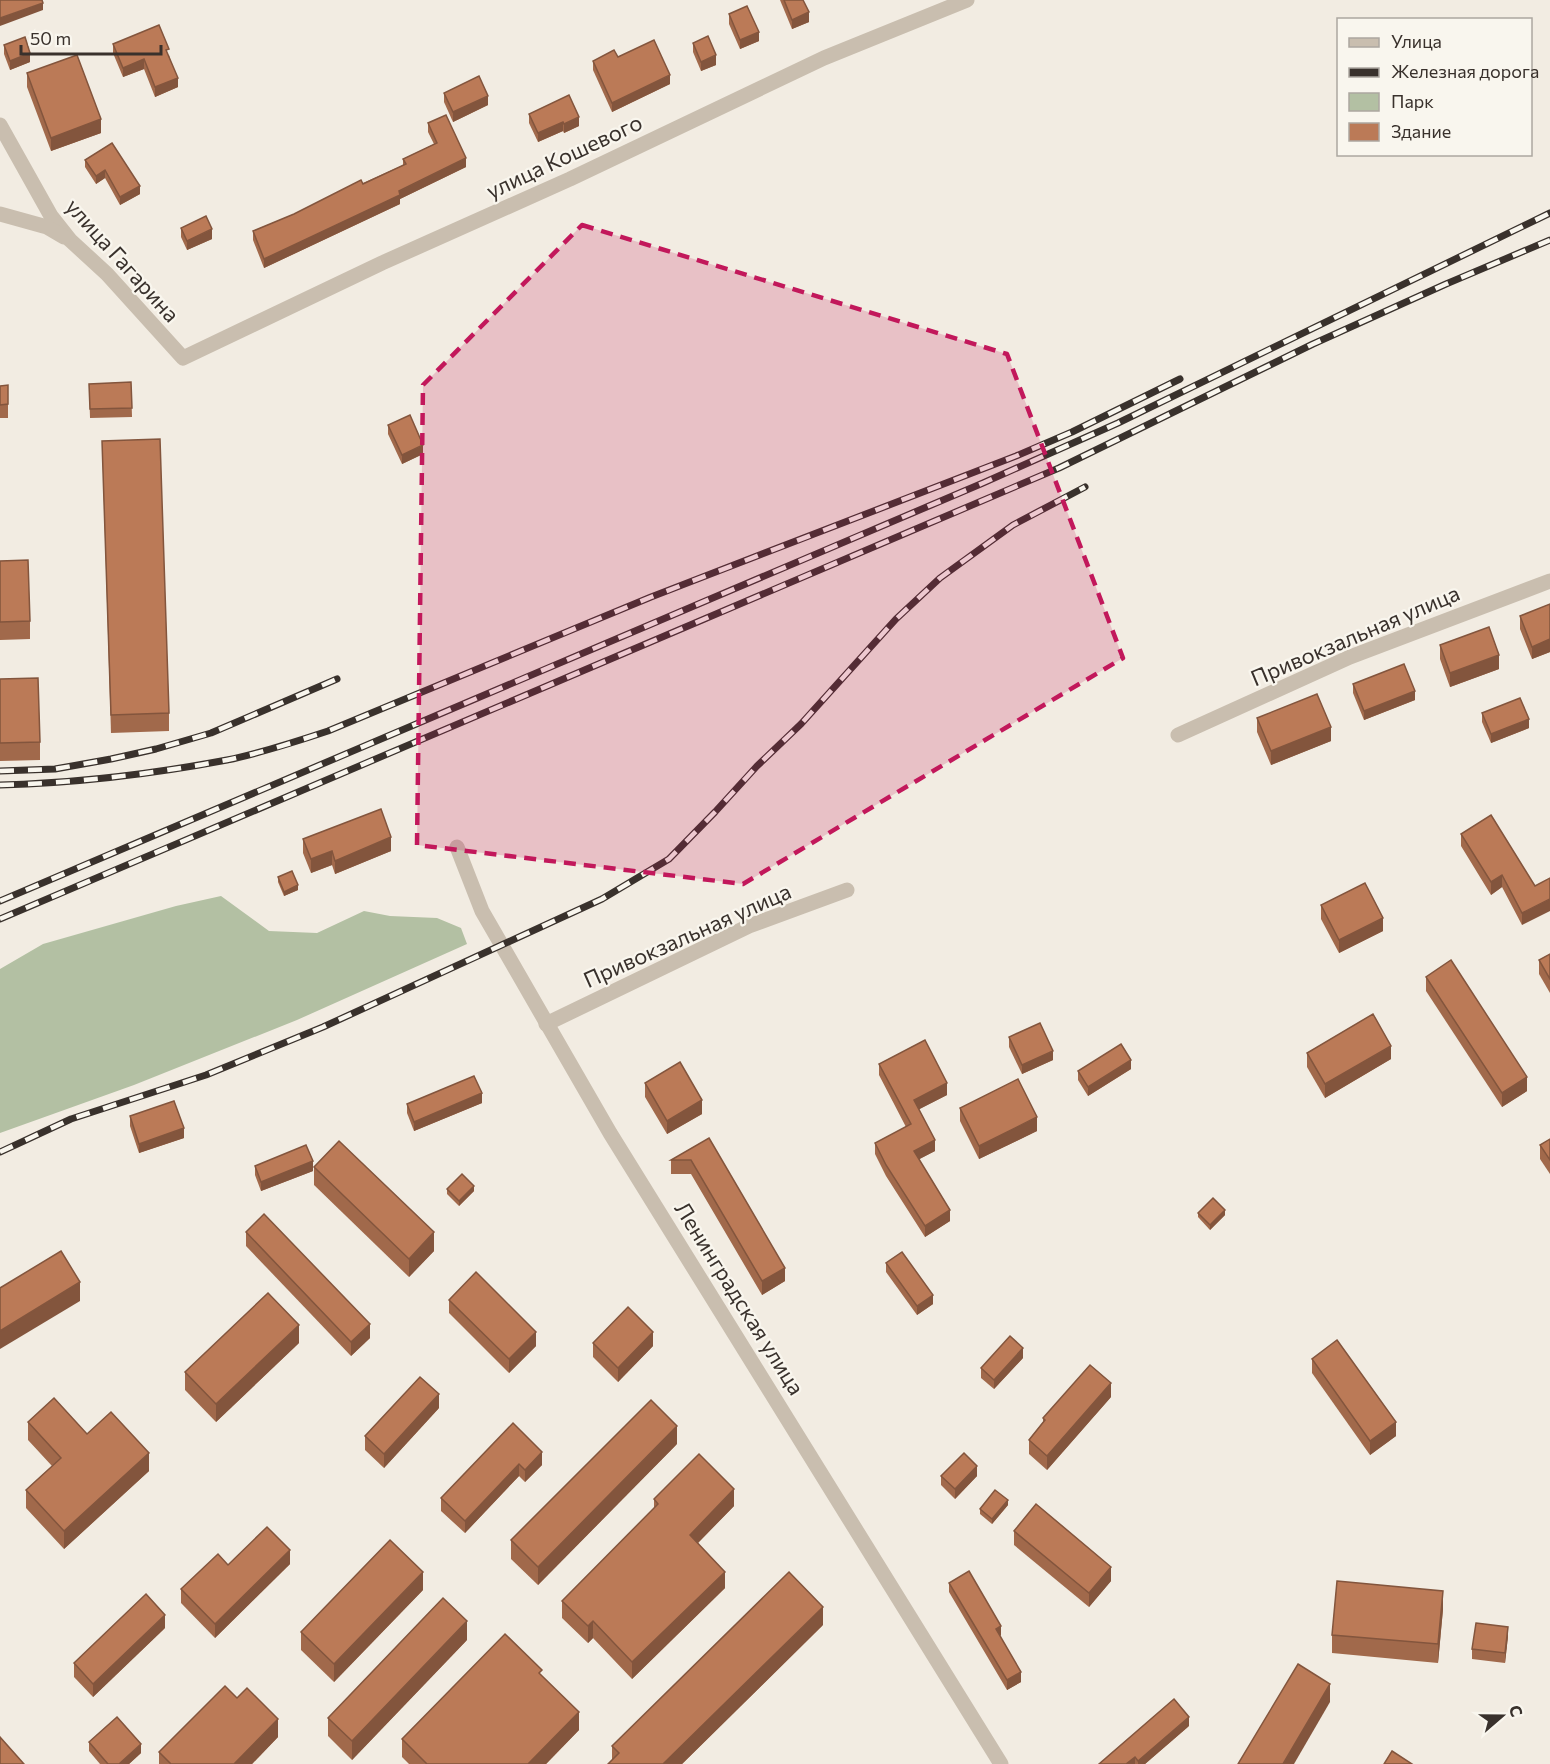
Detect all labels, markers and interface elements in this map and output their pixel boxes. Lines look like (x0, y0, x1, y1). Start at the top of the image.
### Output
scale bar (21, 18, 160, 56)
legend (1337, 18, 1532, 156)
text: 50 m (30, 27, 71, 49)
text: Улица (1391, 30, 1442, 52)
text: Железная дорога (1391, 60, 1539, 82)
text: Парк (1391, 90, 1434, 112)
street label: улица Кошевого (482, 108, 646, 204)
text: Здание (1391, 120, 1451, 142)
street label: улица Гагарина (61, 193, 185, 327)
street label: Привокзальная улица (1246, 579, 1464, 691)
street label: Привокзальная улица (579, 877, 795, 993)
street label: Ленинградская улица (670, 1196, 810, 1400)
north arrow (1472, 1686, 1532, 1746)
text: С (1506, 1702, 1527, 1719)

